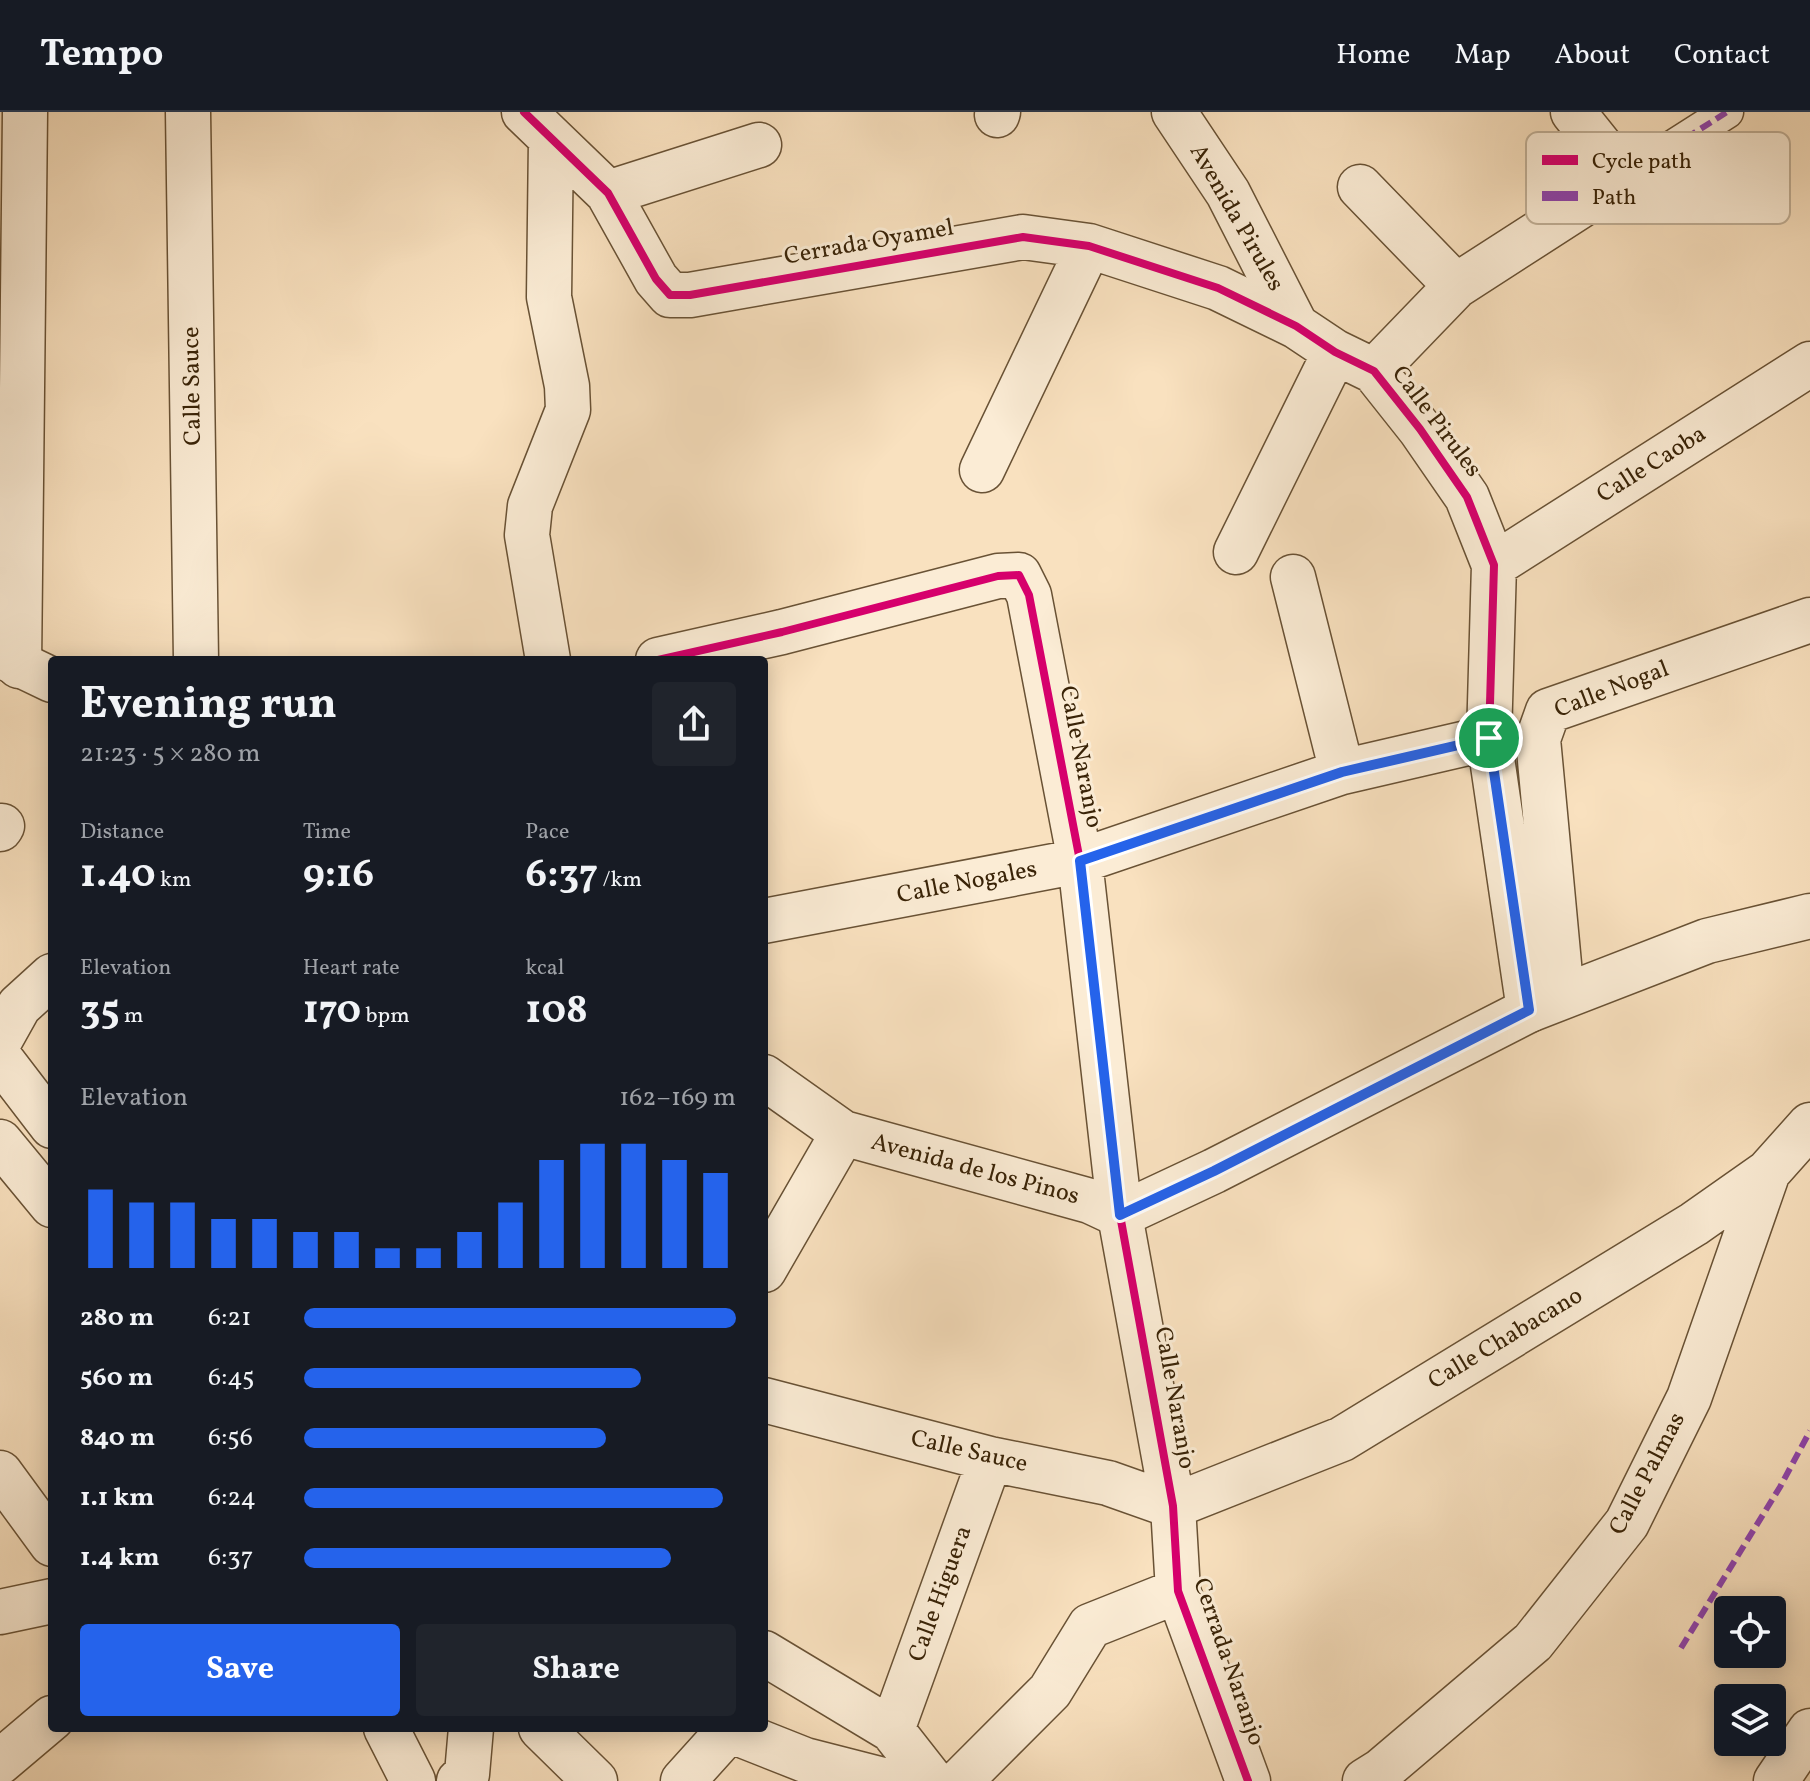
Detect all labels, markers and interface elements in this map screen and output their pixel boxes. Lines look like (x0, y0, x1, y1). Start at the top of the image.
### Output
text: Tempo (40, 29, 164, 82)
text: Home (1336, 36, 1410, 75)
text: Map (1454, 36, 1510, 75)
text: About (1554, 36, 1630, 75)
text: Contact (1674, 36, 1770, 75)
legend (1526, 132, 1790, 224)
street label: Avenida Pirules (1180, 138, 1292, 298)
text: Cycle path (1592, 147, 1692, 178)
text: Path (1592, 183, 1636, 214)
street label: Cerrada Oyamel (782, 211, 956, 275)
street label: Calle Sauce (175, 326, 211, 446)
street label: Calle Pirules (1383, 359, 1489, 485)
street label: Calle Caoba (1591, 418, 1713, 512)
street label: Calle Nogal (1550, 653, 1674, 727)
text: Evening run (80, 675, 337, 736)
button: share (652, 682, 736, 766)
street label: Calle Naranjo (1050, 683, 1110, 831)
pin (1455, 704, 1523, 772)
icon: arrive (1467, 716, 1511, 760)
text: 21:23 · 5 × 280 m (80, 736, 260, 772)
text: Distance (80, 817, 164, 848)
text: Time (303, 817, 351, 848)
text: Pace (525, 817, 569, 848)
text: 1.40 (80, 848, 156, 904)
text: 9:16 (303, 848, 374, 904)
text: 6:37 (525, 848, 598, 904)
street label: Calle Nogales (894, 853, 1040, 913)
text: km (156, 865, 191, 896)
text: /km (598, 865, 642, 896)
text: Elevation (80, 953, 171, 984)
text: Heart rate (303, 953, 400, 984)
text: kcal (525, 953, 564, 984)
text: 35 (80, 984, 120, 1040)
text: 170 (303, 984, 361, 1040)
text: 108 (525, 984, 588, 1040)
text: m (120, 1001, 144, 1032)
text: bpm (361, 1001, 410, 1032)
text: Elevation (80, 1080, 188, 1116)
text: 162–169 m (619, 1080, 736, 1116)
street label: Avenida de los Pinos (867, 1126, 1083, 1214)
street label: Calle Chabacano (1422, 1279, 1590, 1399)
text: 280 m (80, 1300, 154, 1336)
text: 6:21 (208, 1300, 251, 1336)
street label: Calle Naranjo (1145, 1324, 1203, 1472)
text: 560 m (80, 1360, 153, 1396)
text: 6:45 (208, 1360, 255, 1396)
street label: Calle Palmas (1601, 1407, 1695, 1541)
text: 840 m (80, 1420, 155, 1456)
text: 6:56 (208, 1420, 253, 1456)
street label: Calle Sauce (907, 1422, 1031, 1482)
text: 1.1 km (80, 1480, 154, 1516)
text: 6:24 (208, 1480, 256, 1516)
street label: Calle Higuera (901, 1521, 981, 1667)
text: 1.4 km (80, 1540, 160, 1576)
text: 6:37 (208, 1540, 253, 1576)
street label: Cerrada Naranjo (1183, 1574, 1273, 1750)
map controls (1714, 1596, 1786, 1756)
button: locate (1714, 1596, 1786, 1668)
button: Save (80, 1624, 400, 1716)
button: Share (416, 1624, 736, 1716)
button: layers (1714, 1684, 1786, 1756)

